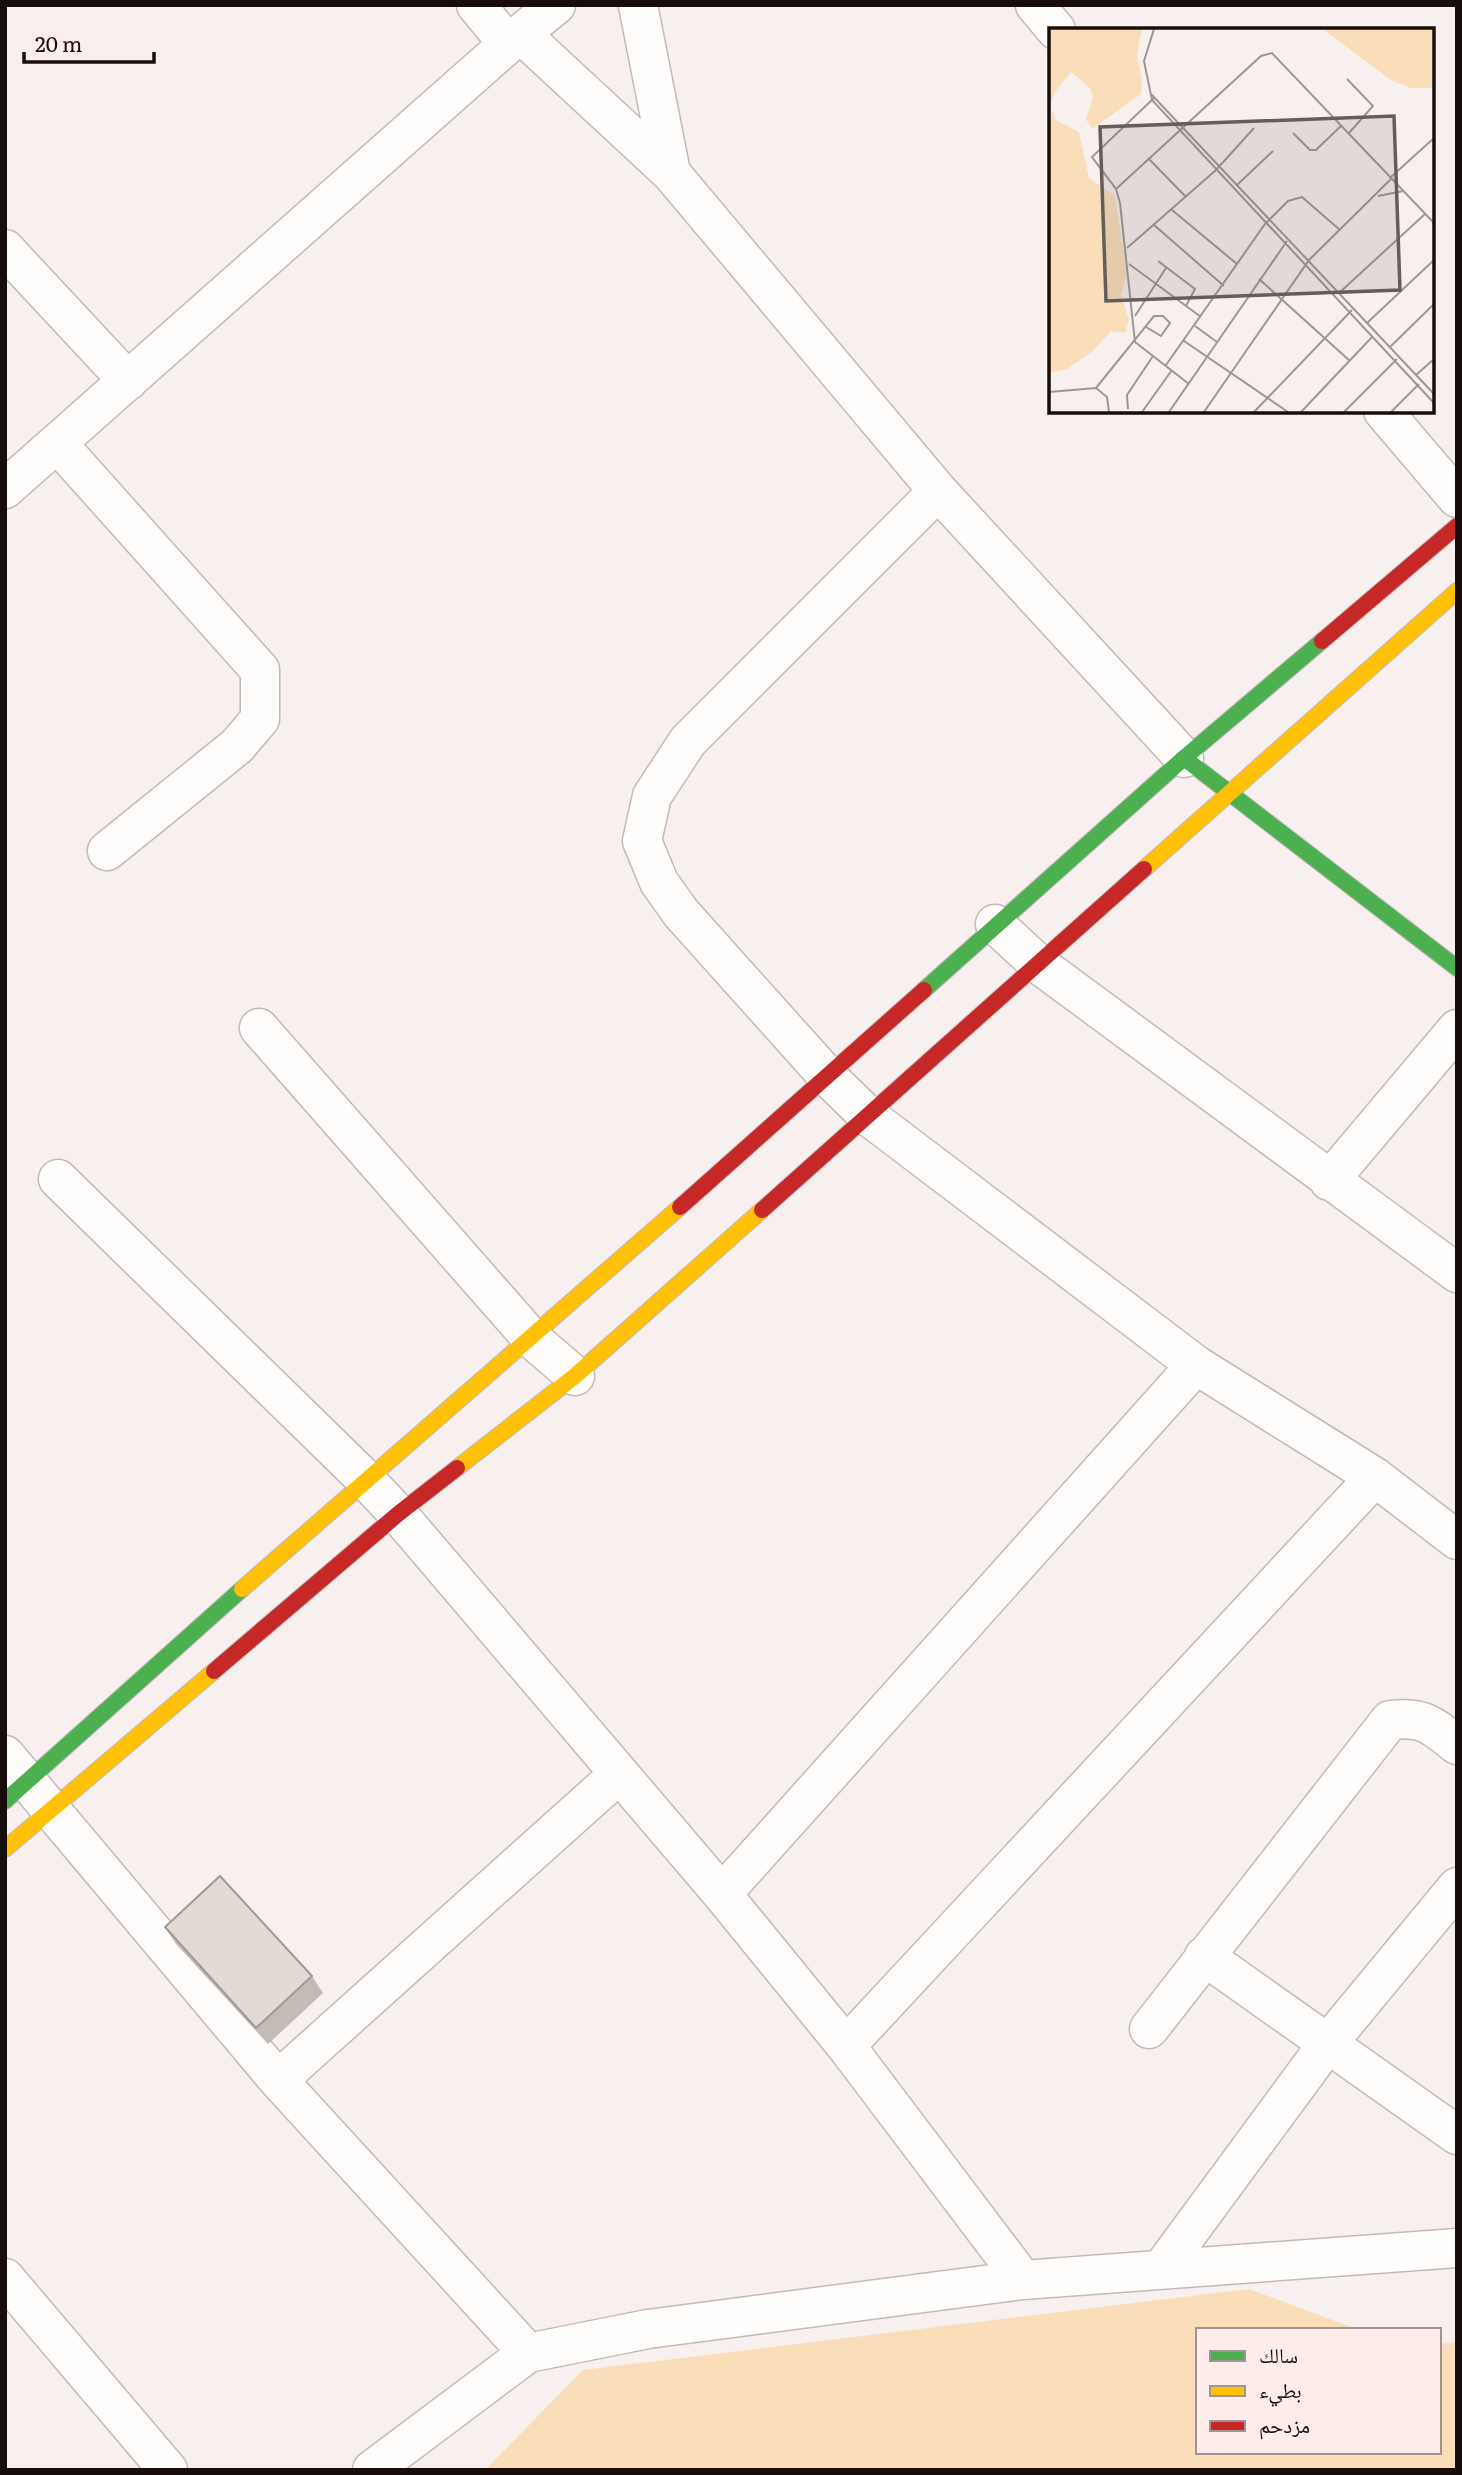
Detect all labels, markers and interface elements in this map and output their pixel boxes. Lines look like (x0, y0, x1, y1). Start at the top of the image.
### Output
scale bar (24, 21, 154, 65)
text: 20 m (35, 27, 82, 58)
inset map (1049, 28, 1434, 413)
legend (1196, 2328, 1441, 2454)
text: سالك (1259, 2338, 1298, 2369)
text: بطيء (1259, 2373, 1302, 2407)
text: مزدحم (1259, 2408, 1310, 2440)

